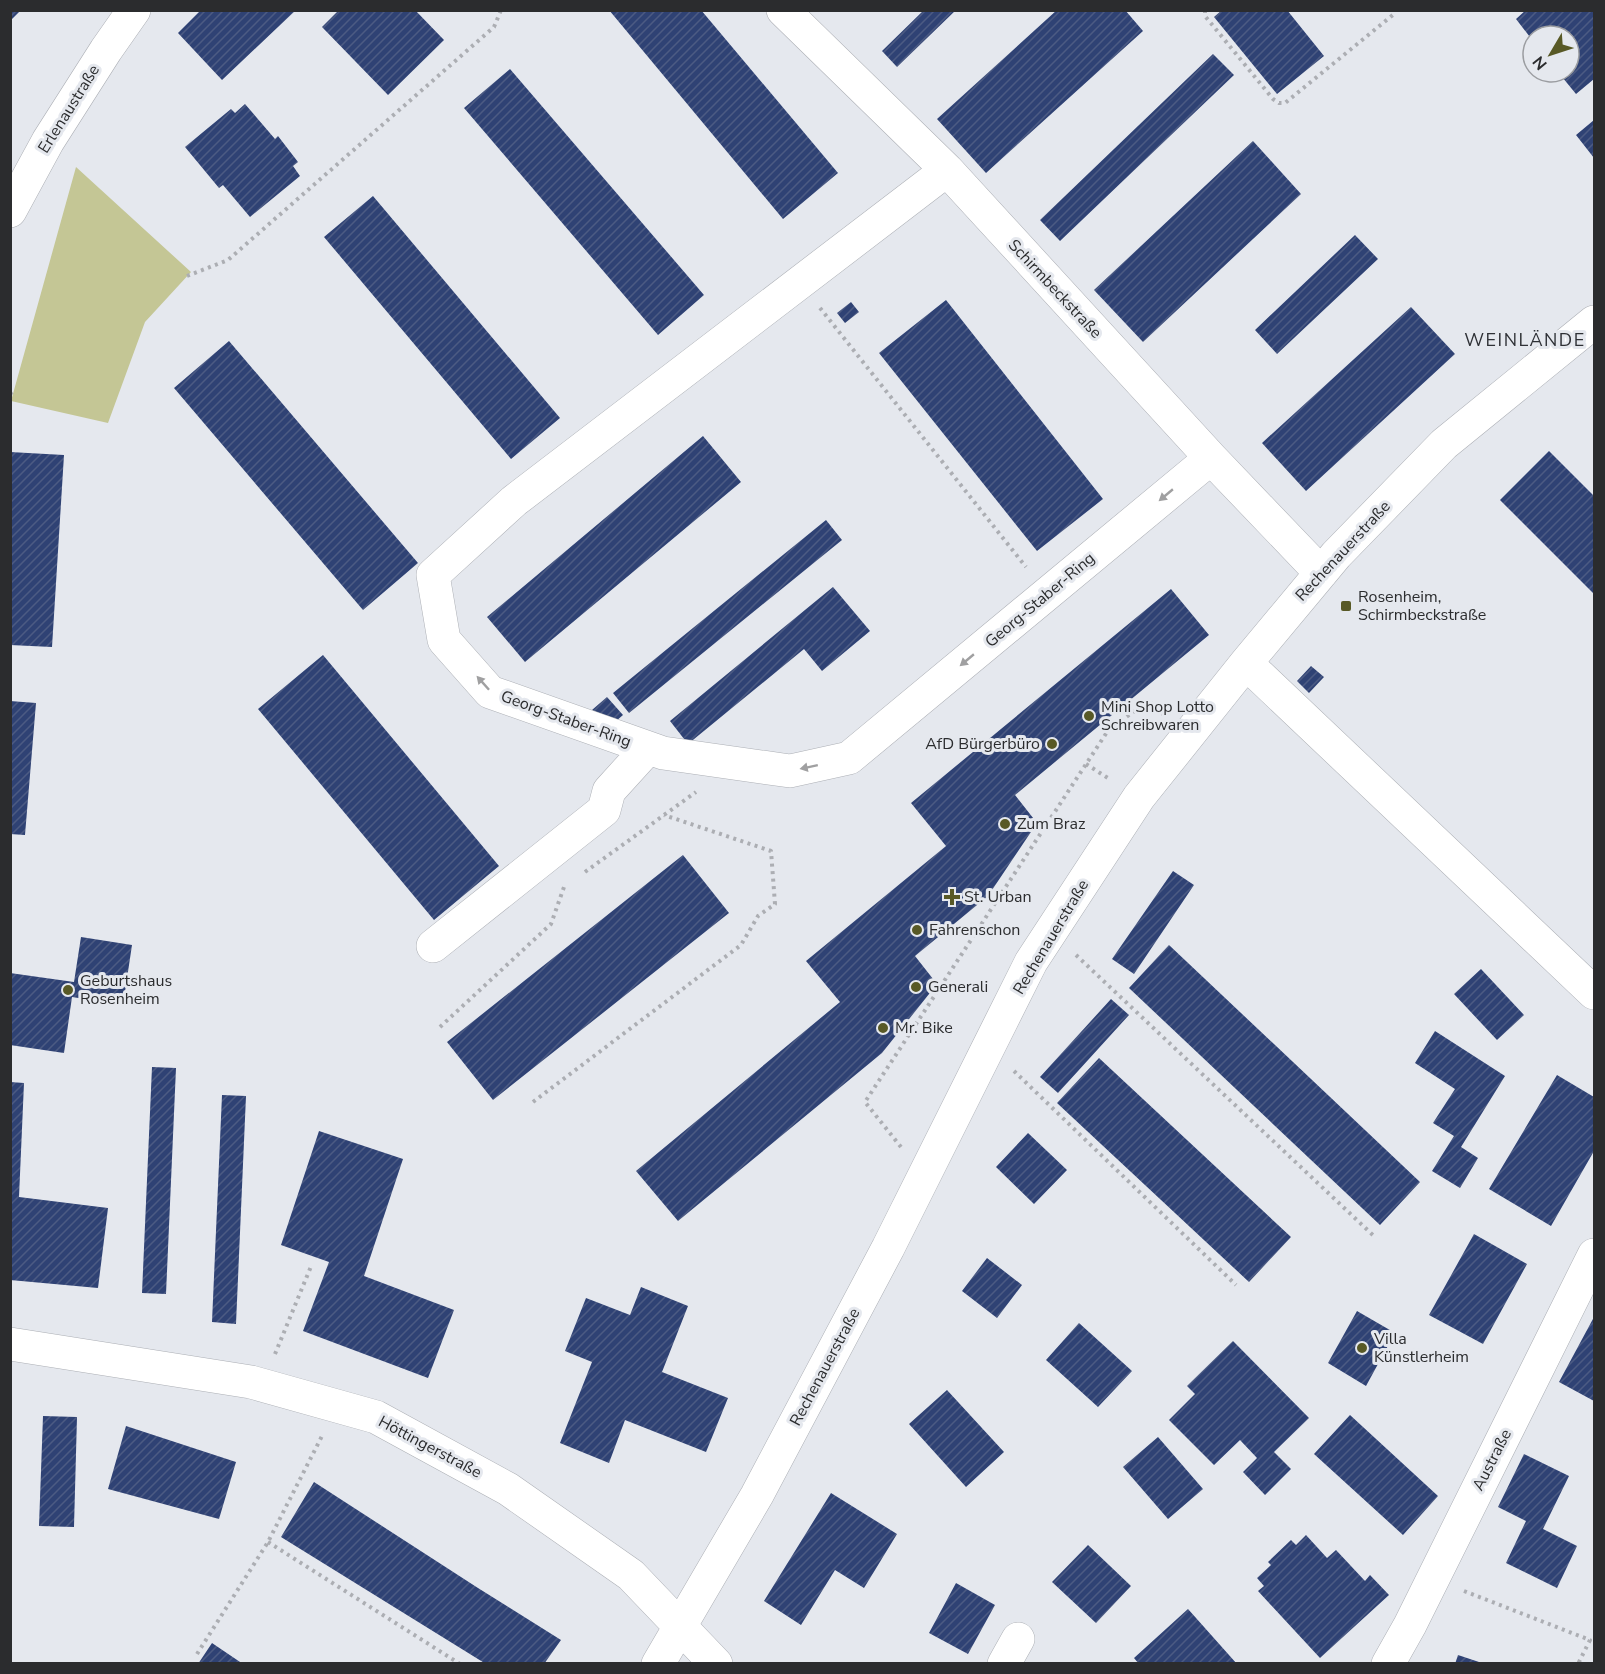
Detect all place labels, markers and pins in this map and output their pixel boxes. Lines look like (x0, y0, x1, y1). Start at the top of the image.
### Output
place label: Rosenheim, Schirmbeckstraße (1358, 586, 1486, 626)
marker: Rosenheim, Schirmbeckstraße (1339, 599, 1353, 613)
place label: Mini Shop Lotto Schreibwaren (1101, 696, 1214, 736)
marker: Mini Shop Lotto Schreibwaren (1082, 709, 1096, 723)
place label: AfD Bürgerbüro (925, 733, 1040, 755)
marker: AfD Bürgerbüro (1045, 737, 1059, 751)
place label: Zum Braz (1017, 813, 1085, 835)
marker: Zum Braz (998, 817, 1012, 831)
place label: St. Urban (964, 886, 1032, 908)
marker: St. Urban (945, 890, 959, 904)
place label: Fahrenschon (929, 919, 1020, 941)
marker: Fahrenschon (910, 923, 924, 937)
place label: Geburtshaus Rosenheim (80, 970, 172, 1010)
place label: Generali (928, 976, 988, 998)
marker: Generali (909, 980, 923, 994)
marker: Geburtshaus Rosenheim (61, 983, 75, 997)
place label: Mr. Bike (895, 1017, 953, 1039)
marker: Mr. Bike (876, 1021, 890, 1035)
place label: Villa Künstlerheim (1373, 1328, 1469, 1368)
marker: Villa Künstlerheim (1355, 1341, 1369, 1355)

